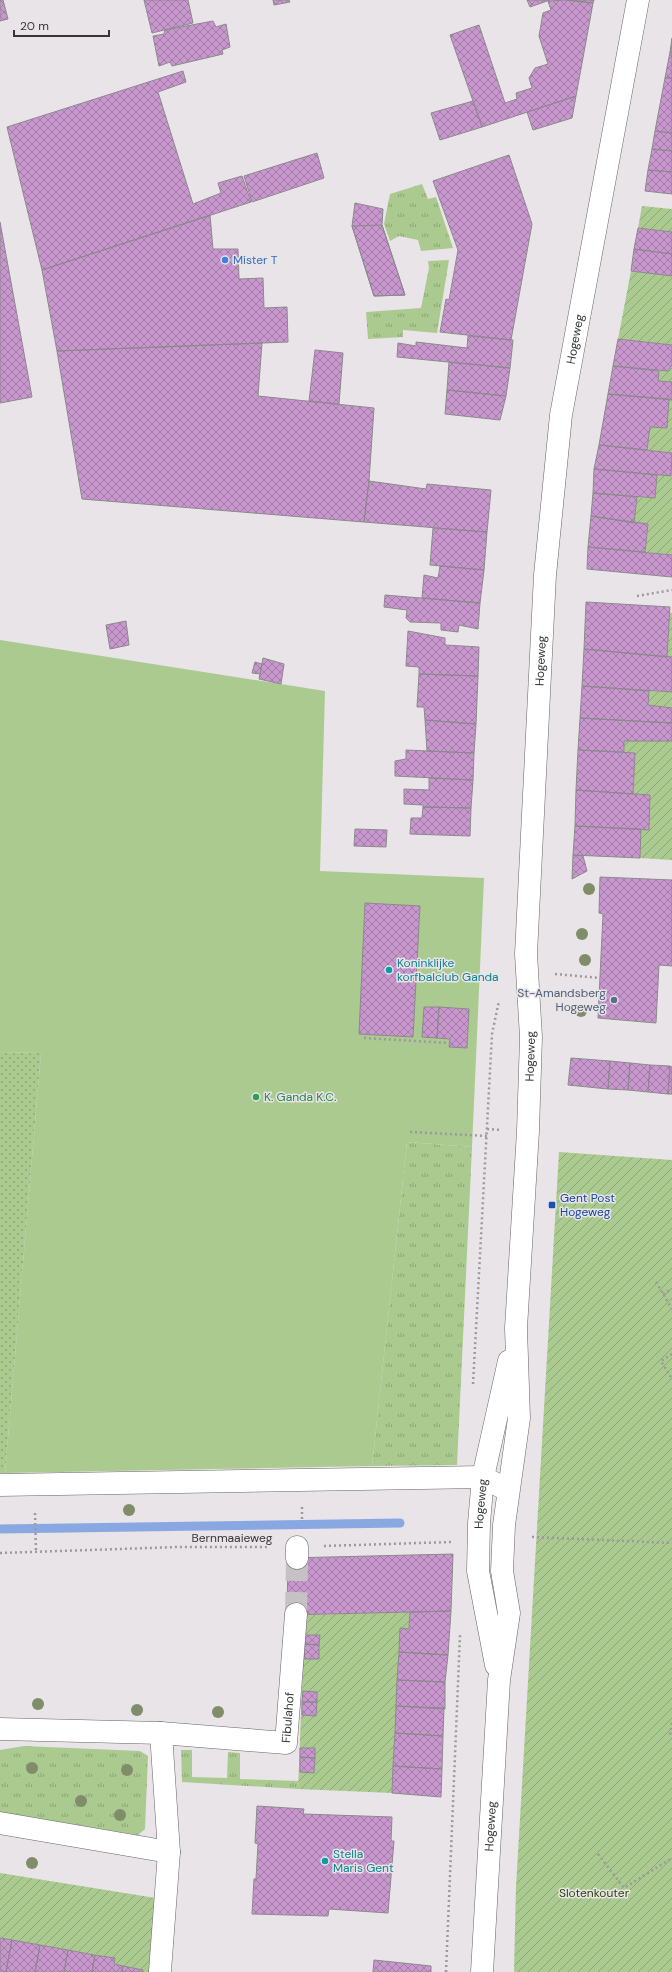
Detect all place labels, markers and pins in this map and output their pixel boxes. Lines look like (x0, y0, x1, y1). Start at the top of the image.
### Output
place label: Mister T (233, 252, 278, 268)
marker: Mister T (220, 255, 230, 265)
place label: Koninklijke korfbalclub Ganda (397, 955, 499, 985)
marker: Koninklijke korfbalclub Ganda (384, 965, 394, 975)
place label: St-Amandsberg Hogeweg (517, 985, 606, 1015)
marker: St-Amandsberg Hogeweg (609, 995, 619, 1005)
place label: K. Ganda K.C. (264, 1089, 336, 1105)
marker: K. Ganda K.C. (251, 1092, 261, 1102)
place label: Gent Post Hogeweg (560, 1190, 615, 1220)
marker: Gent Post Hogeweg (547, 1200, 557, 1210)
place label: Stella Maris Gent (333, 1846, 394, 1876)
marker: Stella Maris Gent (320, 1856, 330, 1866)

